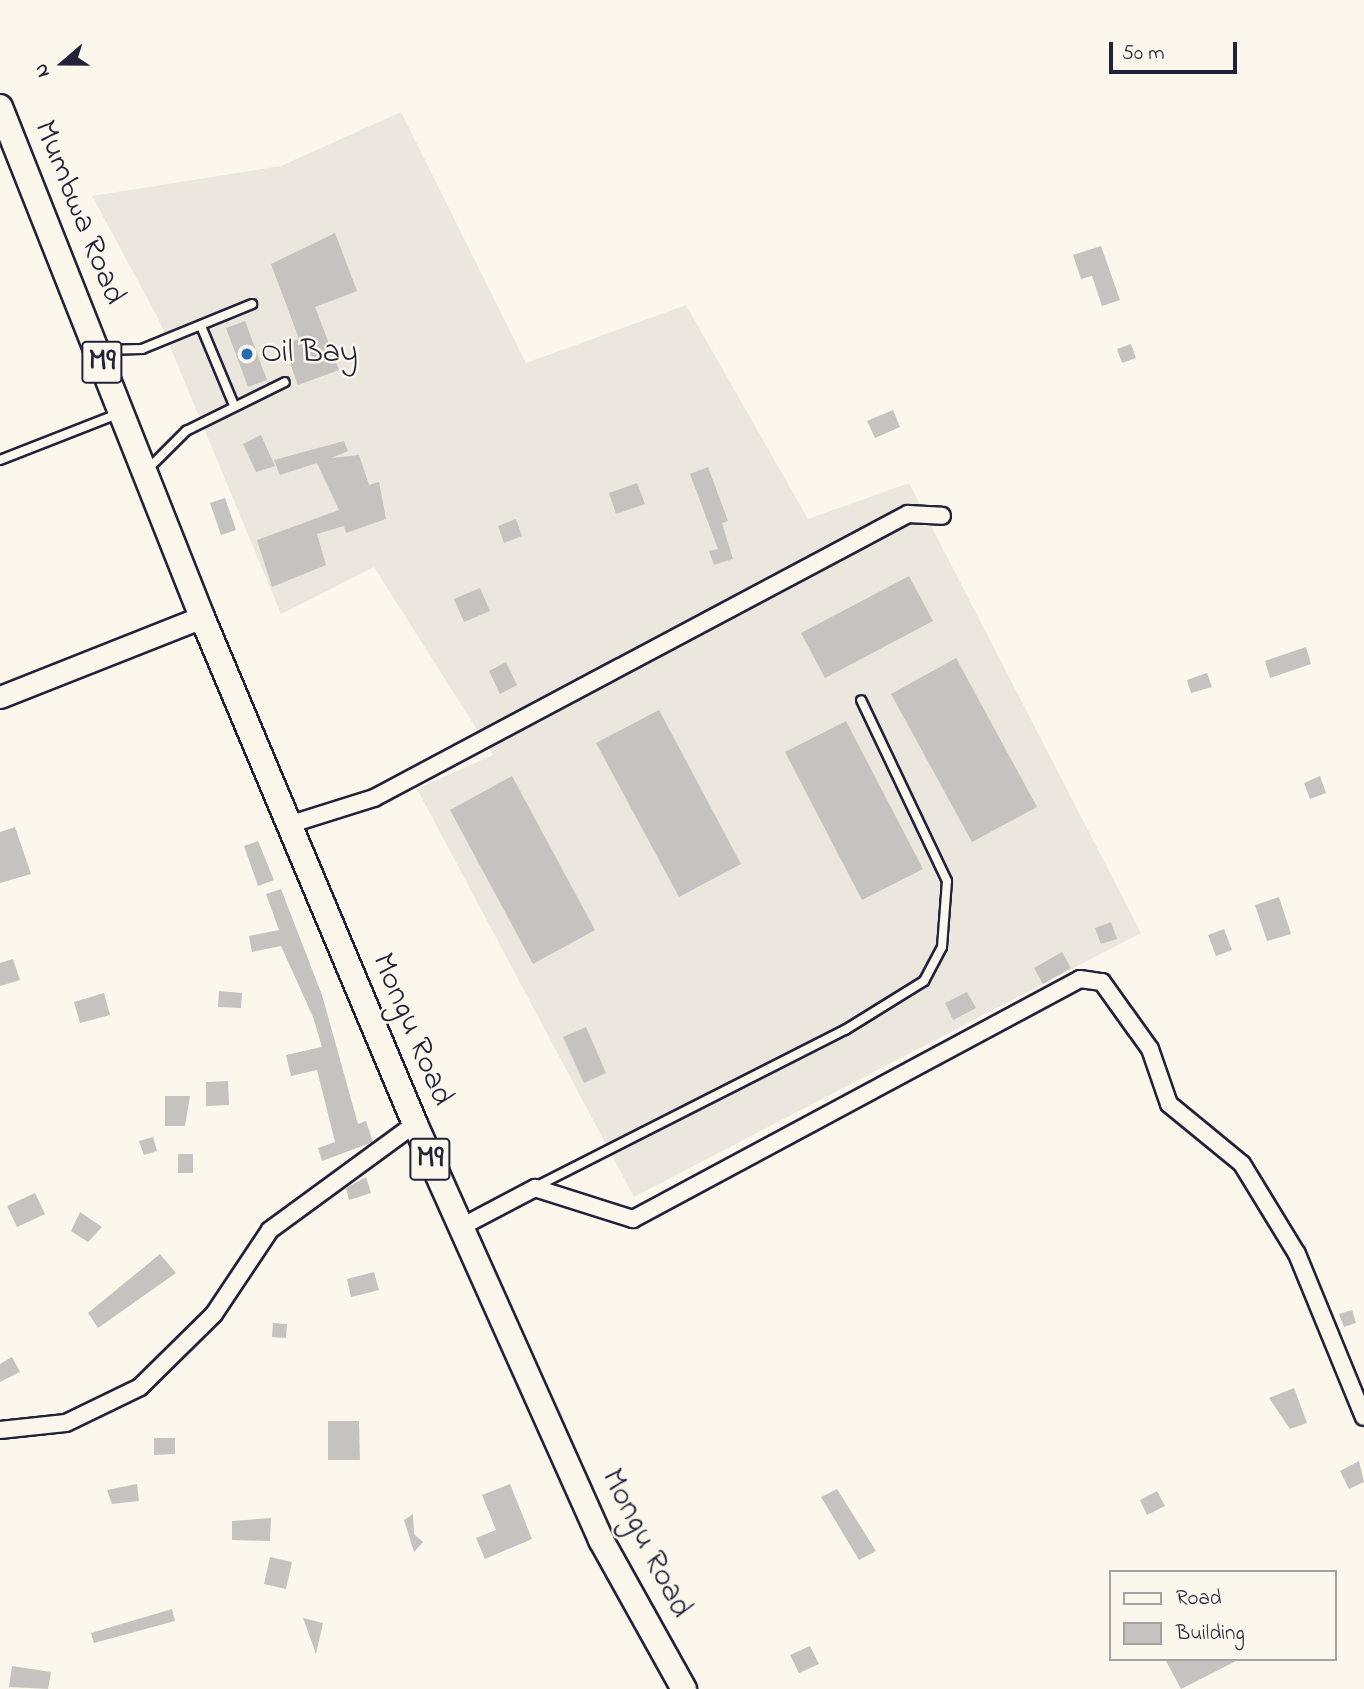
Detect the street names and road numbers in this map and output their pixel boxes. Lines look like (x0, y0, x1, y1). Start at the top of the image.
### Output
street label: Mumbwa Road (24, 115, 132, 311)
road number: M9 (81, 336, 123, 388)
street label: Mongu Road (362, 948, 460, 1112)
road number: M9 (409, 1133, 451, 1186)
street label: Mongu Road (591, 1463, 699, 1625)

